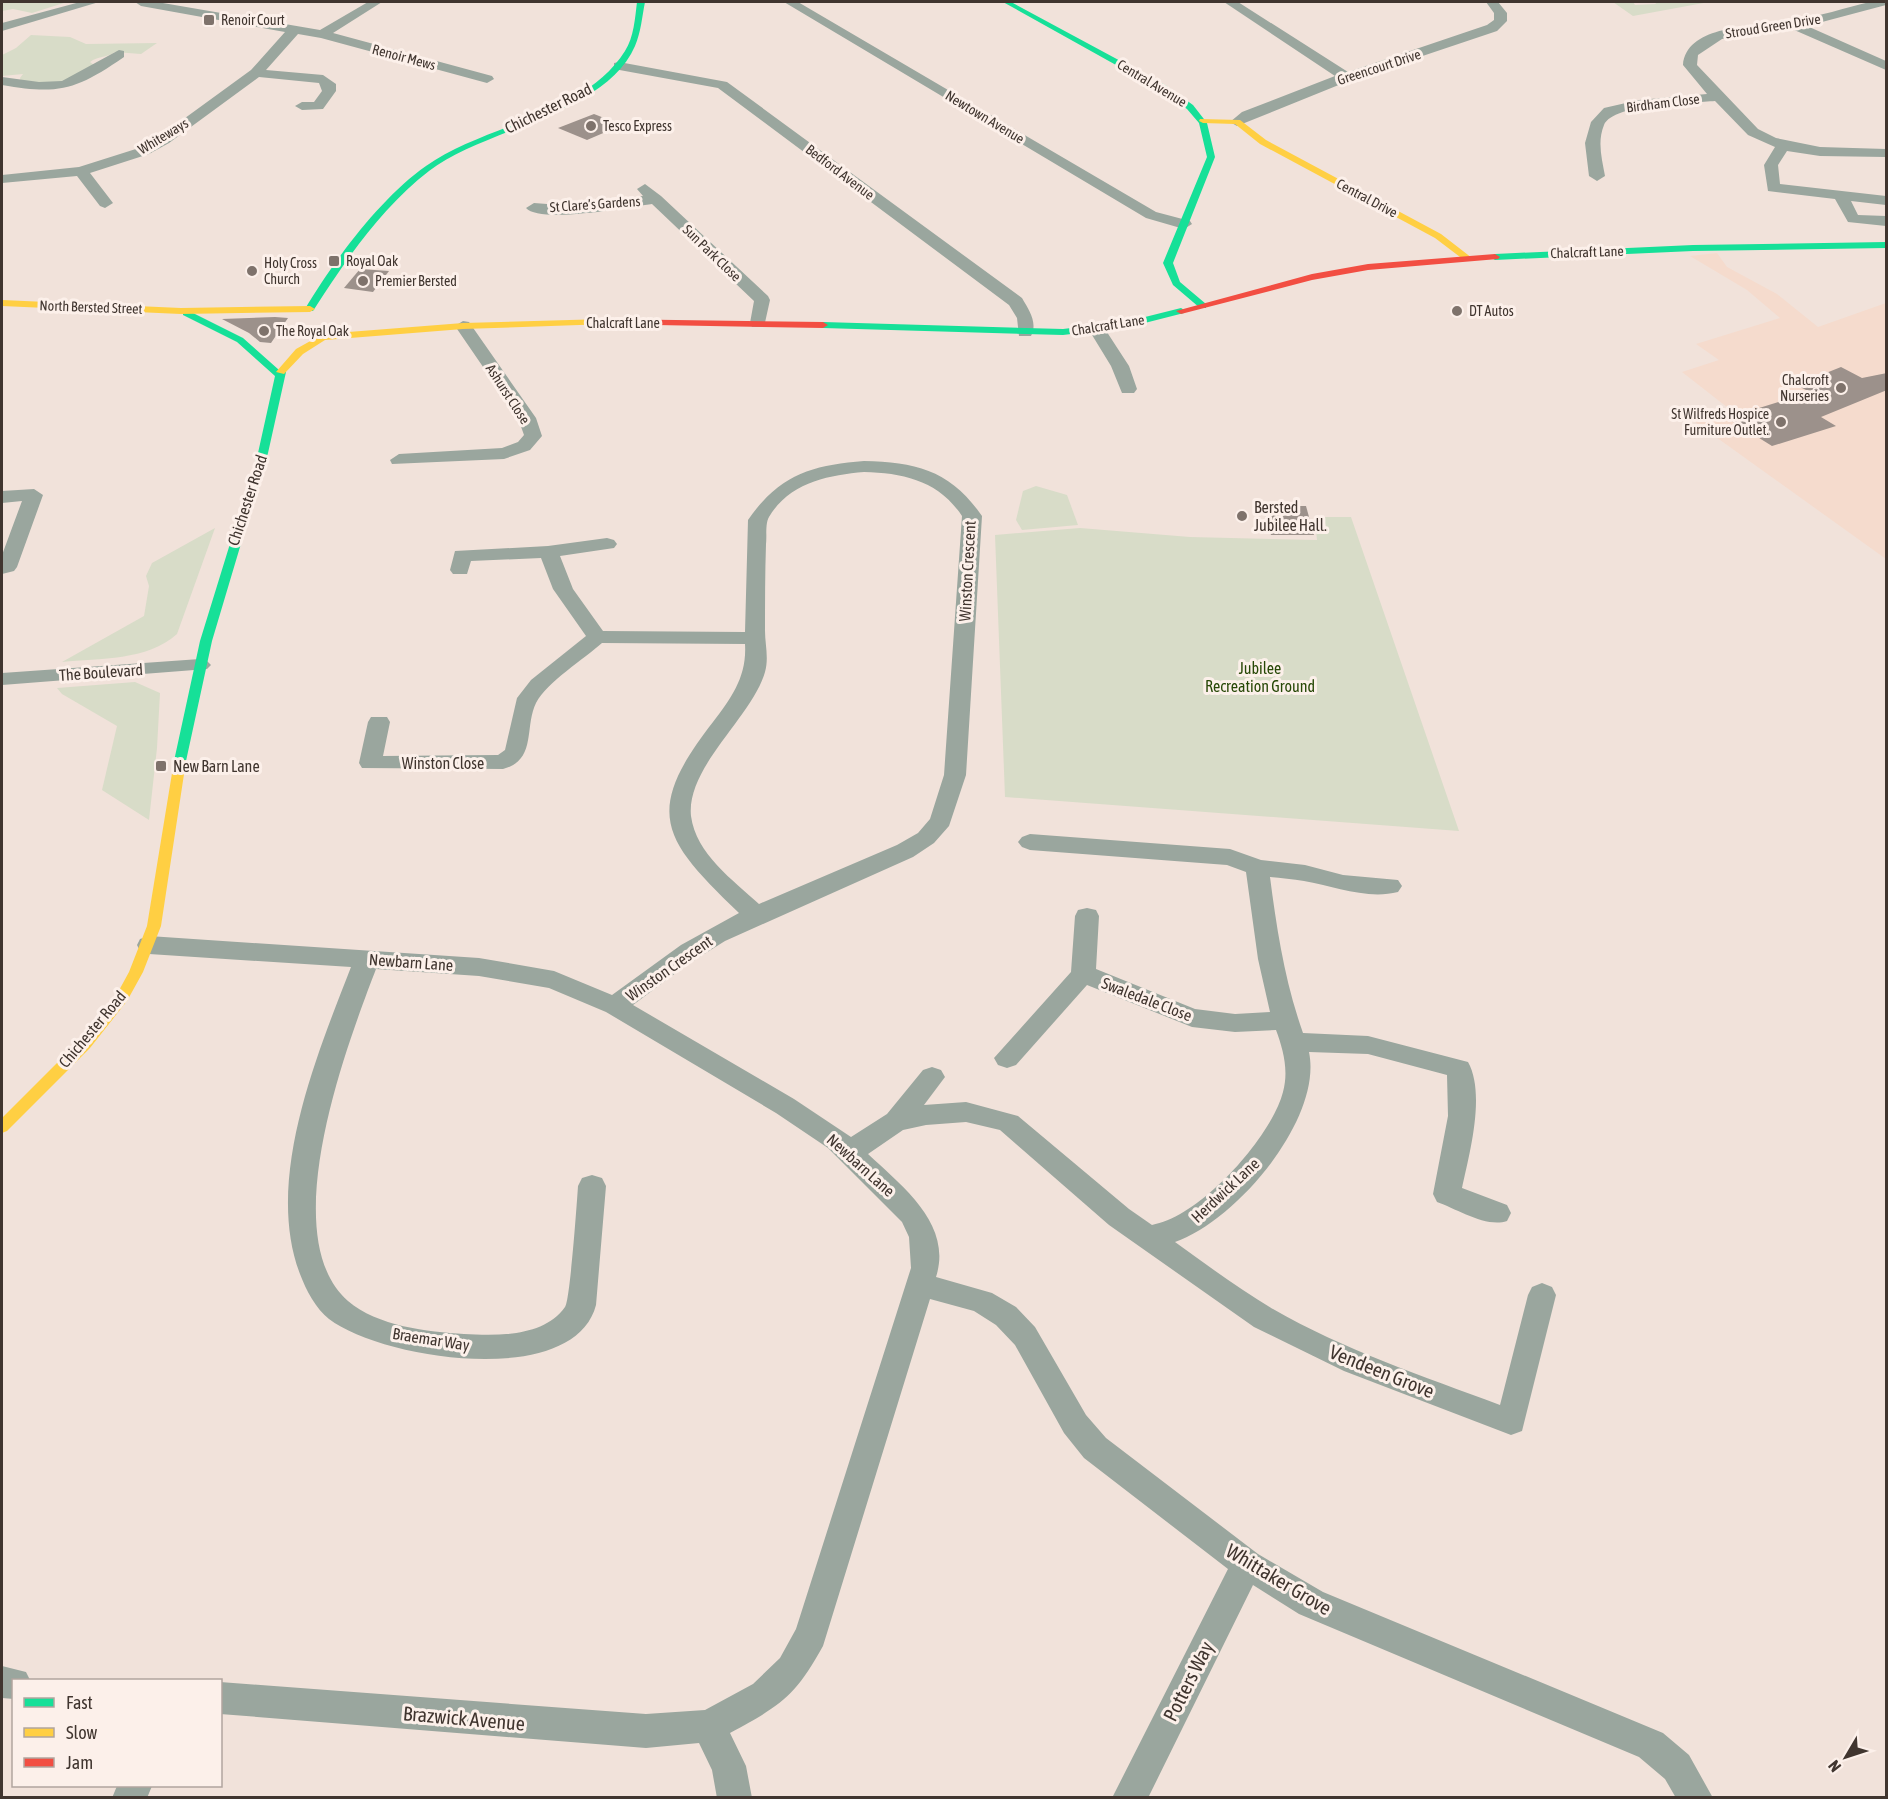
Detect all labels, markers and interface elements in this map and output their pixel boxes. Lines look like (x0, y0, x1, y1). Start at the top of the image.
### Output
street label: Stroud Green Drive (1724, 11, 1822, 41)
place label: Renoir Court (221, 12, 285, 28)
marker: Renoir Court (202, 13, 216, 27)
street label: Renoir Mews (371, 41, 437, 73)
street label: Greencourt Drive (1335, 46, 1423, 88)
street label: Central Avenue (1114, 56, 1190, 110)
street label: Chichester Road (502, 79, 594, 137)
street label: Newtown Avenue (943, 87, 1027, 147)
street label: Birdham Close (1625, 91, 1701, 115)
street label: Whiteways (135, 115, 191, 157)
place label: Tesco Express (603, 118, 672, 134)
marker: Tesco Express (584, 119, 598, 133)
street label: Bedford Avenue (803, 141, 877, 203)
street label: Central Drive (1334, 175, 1400, 221)
street label: St Clare’s Gardens (549, 193, 641, 215)
street label: Sun Park Close (680, 221, 744, 285)
street label: Chalcraft Lane (1550, 243, 1624, 261)
place label: Royal Oak (346, 253, 398, 269)
marker: Royal Oak (327, 254, 341, 268)
place label: Holy Cross Church (264, 255, 317, 287)
marker: Holy Cross Church (245, 264, 259, 278)
place label: Premier Bersted (375, 273, 457, 289)
marker: Premier Bersted (356, 274, 370, 288)
street label: North Bersted Street (39, 297, 143, 317)
place label: DT Autos (1469, 303, 1514, 319)
marker: DT Autos (1450, 304, 1464, 318)
street label: Chalcraft Lane (1070, 311, 1146, 339)
street label: Chalcraft Lane (586, 315, 660, 331)
place label: The Royal Oak (276, 323, 349, 339)
marker: The Royal Oak (257, 324, 271, 338)
street label: Ashurst Close (483, 361, 533, 427)
place label: Chalcroft Nurseries (1780, 372, 1829, 404)
marker: Chalcroft Nurseries (1834, 381, 1848, 395)
place label: St Wilfreds Hospice Furniture Outlet. (1671, 406, 1769, 438)
marker: St Wilfreds Hospice Furniture Outlet. (1774, 415, 1788, 429)
street label: Chichester Road (224, 452, 270, 548)
place label: Bersted Jubilee Hall. (1254, 498, 1327, 534)
marker: Bersted Jubilee Hall. (1235, 509, 1249, 523)
street label: Winston Crescent (955, 520, 979, 622)
park label: Jubilee Recreation Ground (1205, 659, 1315, 695)
street label: The Boulevard (58, 660, 144, 684)
street label: Winston Close (402, 754, 484, 772)
place label: New Barn Lane (173, 757, 260, 775)
marker: New Barn Lane (154, 759, 168, 773)
street label: Winston Crescent (622, 931, 716, 1004)
street label: Newbarn Lane (368, 950, 454, 974)
street label: Swaledale Close (1099, 974, 1195, 1024)
street label: Chichester Road (55, 987, 129, 1071)
street label: Newbarn Lane (824, 1130, 898, 1200)
street label: Herdwick Lane (1187, 1154, 1263, 1226)
street label: Braemar Way (391, 1324, 471, 1355)
street label: Vendeen Grove (1326, 1340, 1438, 1402)
street label: Whittaker Grove (1222, 1539, 1336, 1619)
street label: Potters Way (1158, 1637, 1218, 1725)
legend (12, 1679, 222, 1787)
text: Fast (66, 1692, 93, 1713)
street label: Brazwick Avenue (402, 1701, 526, 1735)
text: Slow (66, 1722, 97, 1743)
north arrow (1816, 1727, 1876, 1787)
text: Jam (66, 1752, 93, 1773)
text: N (1824, 1757, 1844, 1776)

